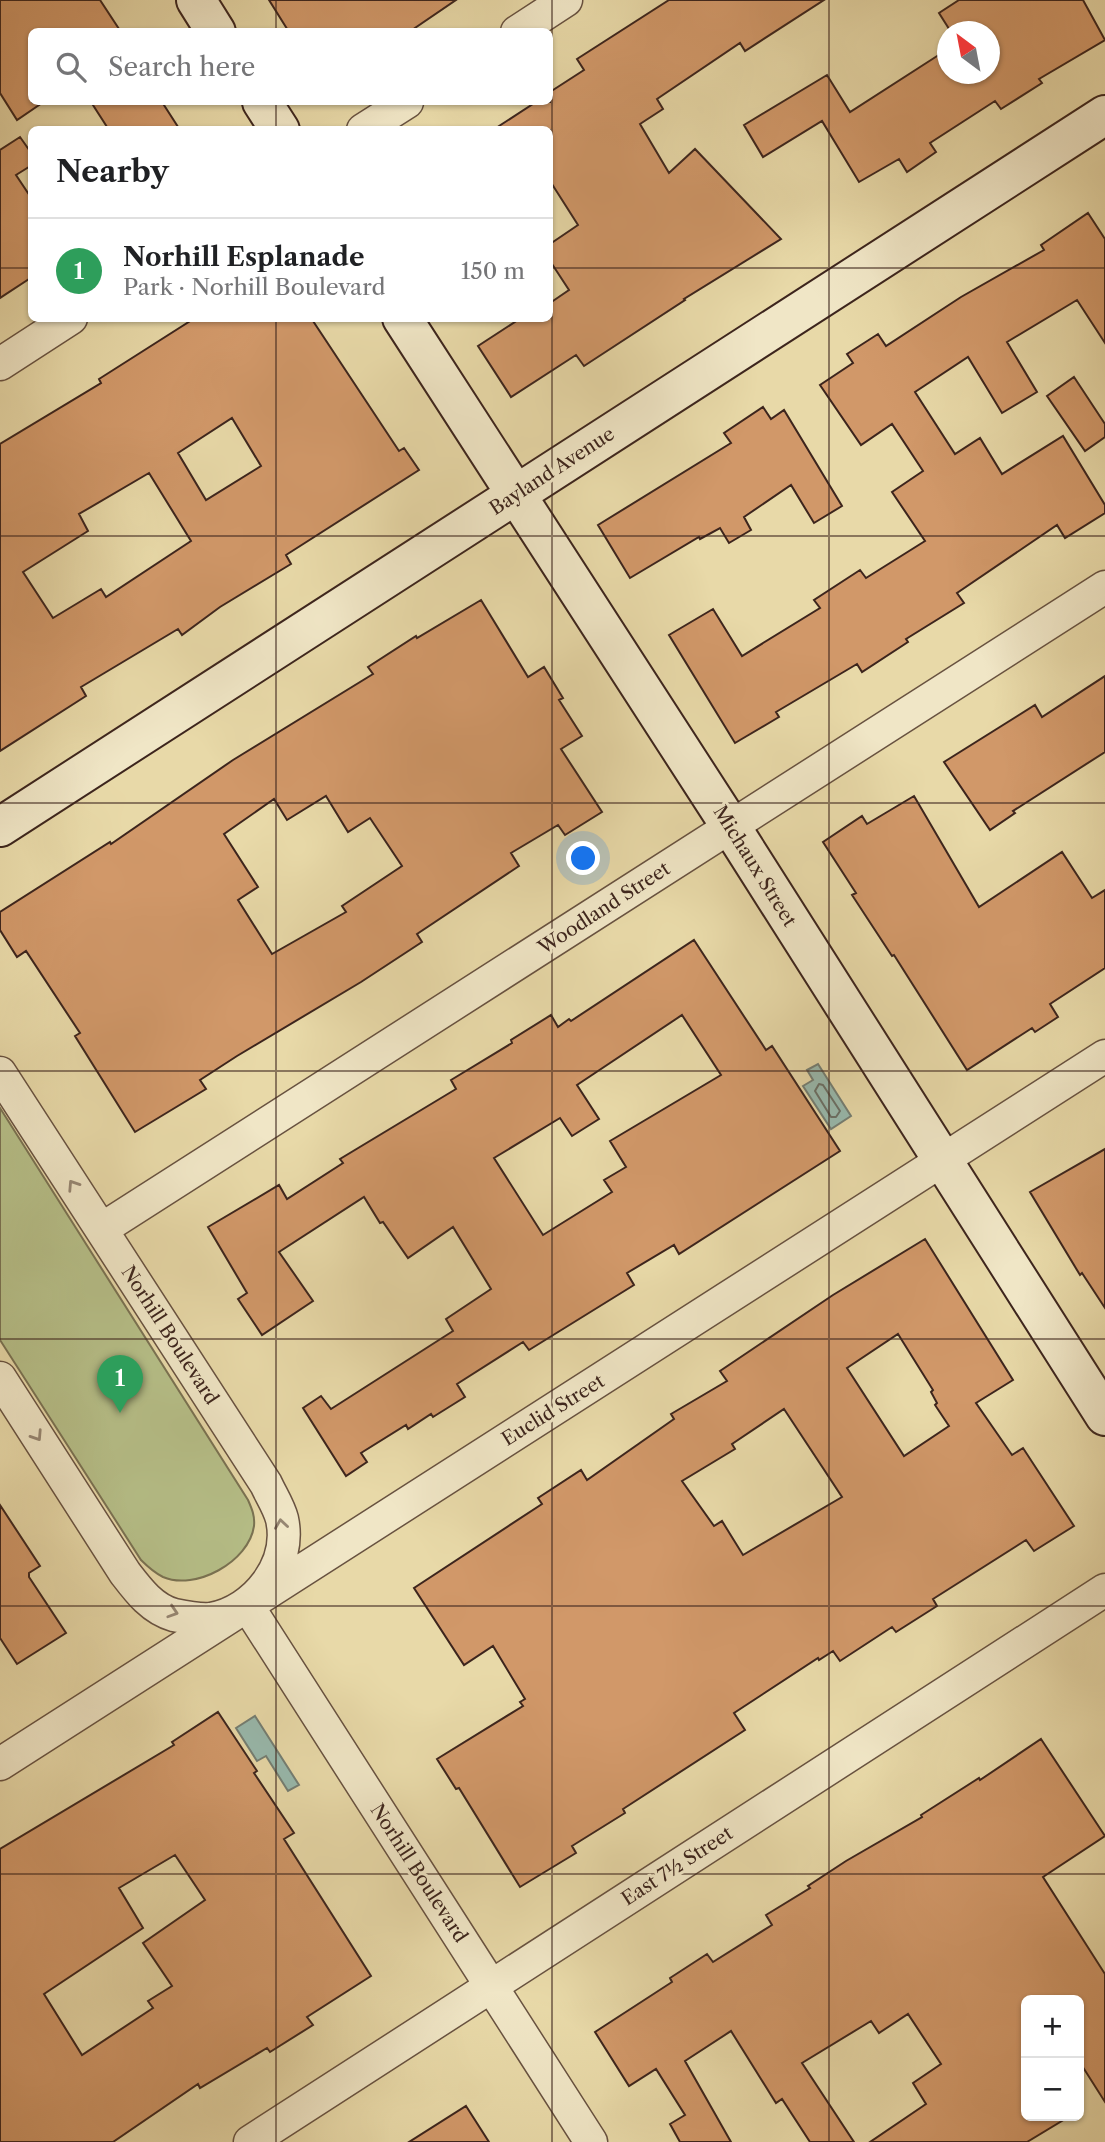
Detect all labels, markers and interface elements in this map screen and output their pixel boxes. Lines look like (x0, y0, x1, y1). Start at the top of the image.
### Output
north arrow (937, 21, 1000, 84)
search box (28, 28, 553, 105)
icon: search (52, 48, 90, 86)
text: Search here (108, 51, 255, 83)
text: Nearby (56, 153, 169, 190)
text: Norhill Esplanade (123, 241, 364, 273)
text: 1 (74, 257, 84, 285)
text: 150 m (461, 257, 525, 285)
text: Park · Norhill Boulevard (123, 273, 386, 301)
street label: Bayland Avenue (485, 422, 619, 520)
street label: Michaux Street (709, 801, 802, 931)
your location (566, 841, 600, 875)
street label: Woodland Street (533, 857, 674, 960)
one-way arrow (69, 1180, 82, 1193)
street label: Norhill Boulevard (117, 1261, 224, 1409)
pin: 1 (97, 1355, 143, 1413)
street label: Euclid Street (497, 1369, 609, 1451)
one-way arrow (29, 1428, 42, 1441)
one-way arrow (273, 1518, 288, 1530)
one-way arrow (167, 1604, 179, 1619)
street label: Norhill Boulevard (366, 1799, 473, 1947)
street label: East 7½ Street (617, 1821, 737, 1910)
map controls (1021, 1995, 1084, 2121)
button: + (1021, 1995, 1084, 2058)
button: − (1021, 2058, 1084, 2121)

